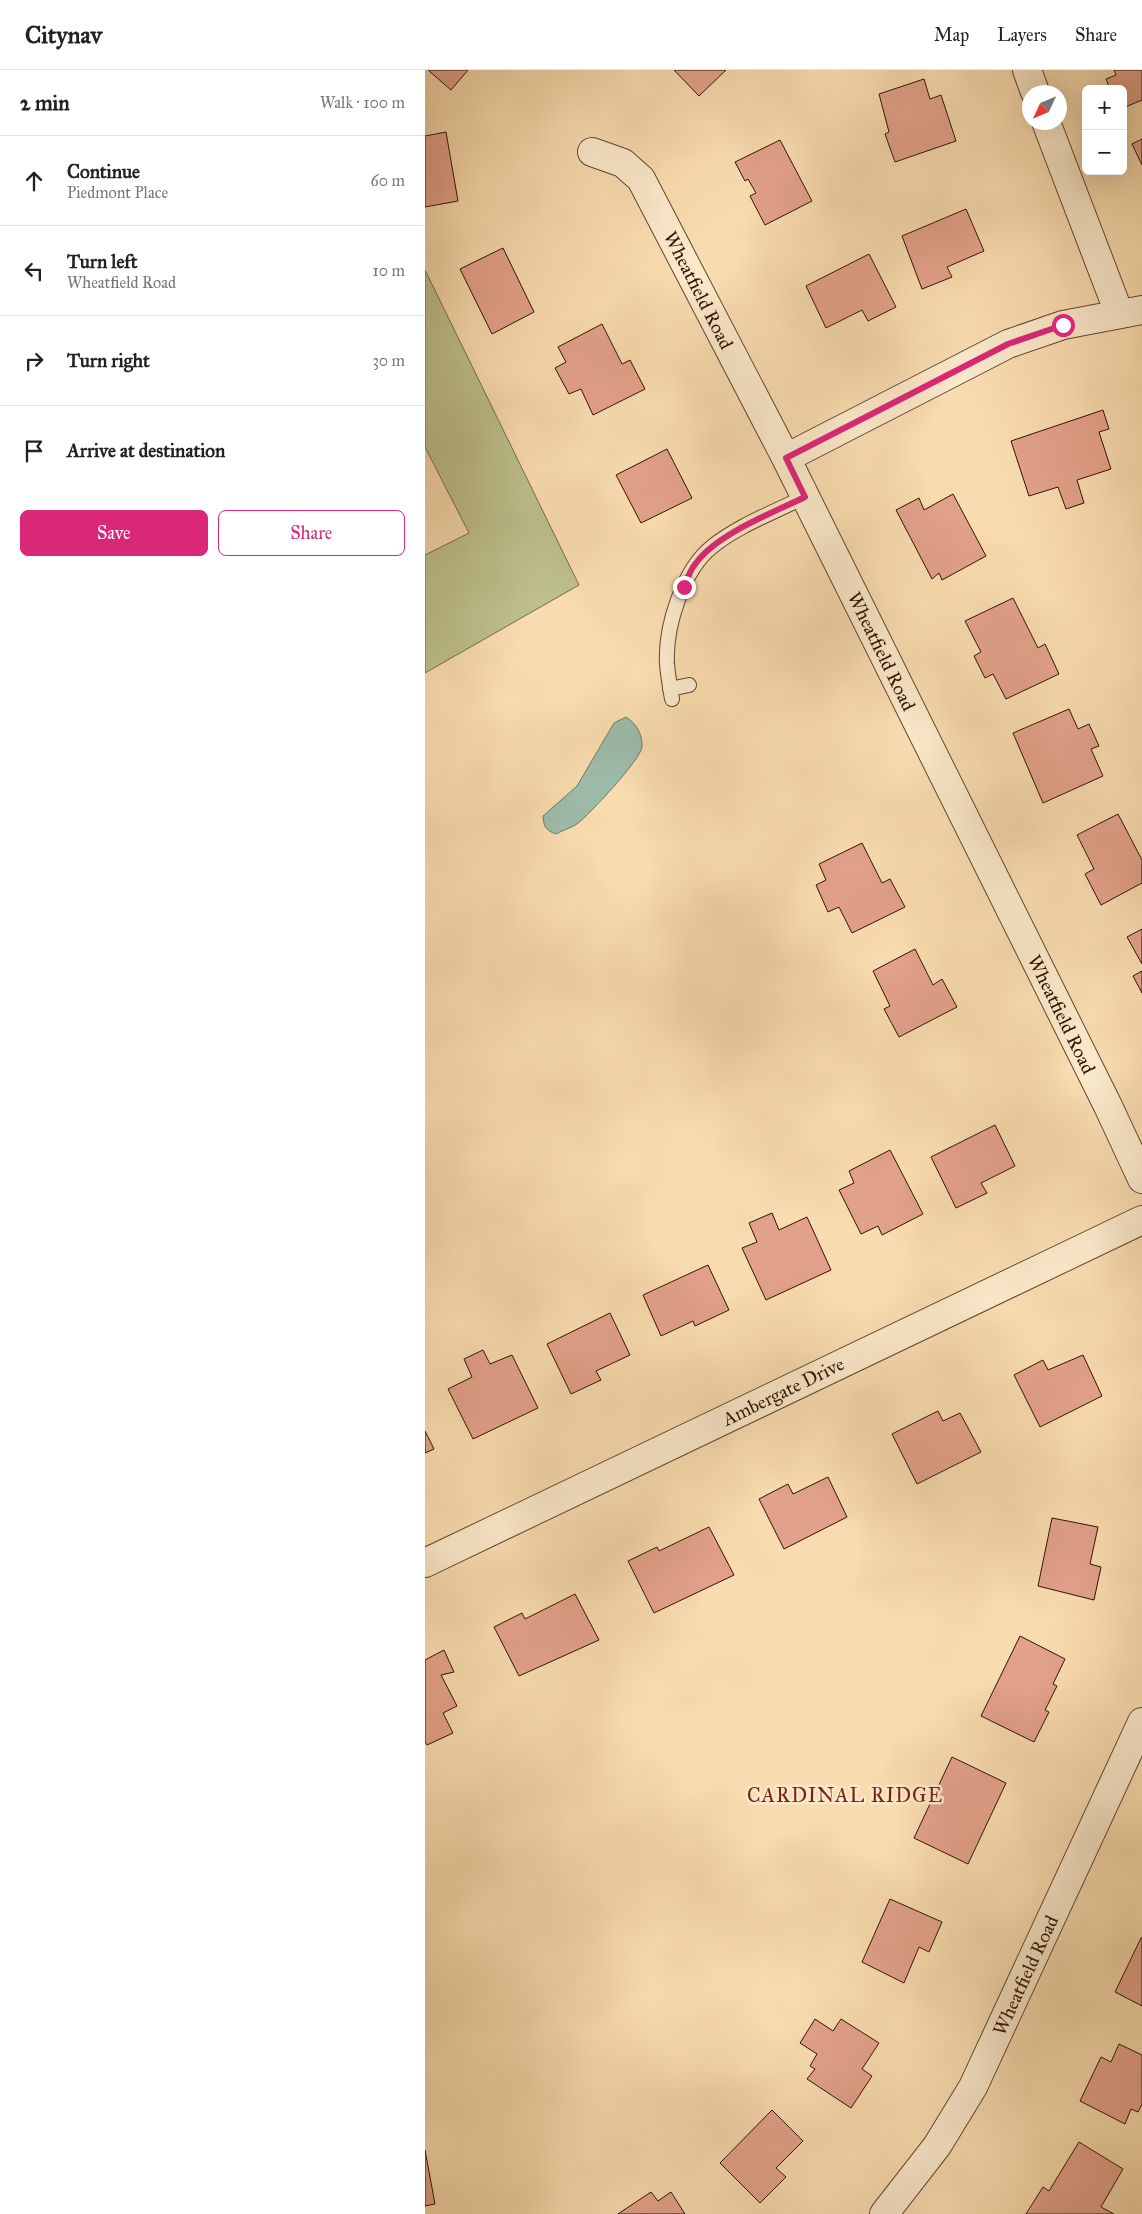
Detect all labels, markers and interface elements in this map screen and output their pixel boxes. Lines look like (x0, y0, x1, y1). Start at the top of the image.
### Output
text: Citynav (25, 20, 102, 50)
text: Map (934, 24, 969, 46)
text: Layers (997, 24, 1047, 46)
text: Share (1075, 24, 1117, 46)
north arrow (1022, 85, 1067, 130)
map controls (1082, 85, 1127, 175)
button: + (1082, 85, 1127, 130)
text: 2 min (20, 90, 70, 116)
text: Walk · 100 m (320, 93, 405, 112)
button: − (1082, 130, 1127, 175)
text: Continue (67, 160, 140, 183)
icon: ahead (20, 167, 48, 195)
text: 60 m (371, 171, 405, 190)
text: Piedmont Place (67, 183, 168, 202)
street label: Wheatfield Road (659, 227, 738, 354)
text: Turn left (67, 250, 137, 273)
icon: left (20, 257, 48, 285)
text: 10 m (373, 261, 405, 280)
text: Wheatfield Road (67, 273, 176, 292)
route start (1052, 314, 1075, 337)
icon: right (20, 347, 48, 375)
text: Turn right (67, 349, 150, 372)
text: 30 m (372, 351, 405, 370)
icon: arrive (20, 437, 48, 465)
text: Arrive at destination (67, 439, 225, 462)
button: Save (20, 510, 208, 556)
button: Share (218, 510, 405, 556)
route end (673, 576, 696, 599)
street label: Wheatfield Road (843, 588, 920, 715)
street label: Wheatfield Road (1023, 951, 1100, 1078)
street label: Ambergate Drive (718, 1352, 848, 1432)
district label: CARDINAL RIDGE (747, 1783, 943, 1807)
street label: Wheatfield Road (988, 1911, 1063, 2039)

